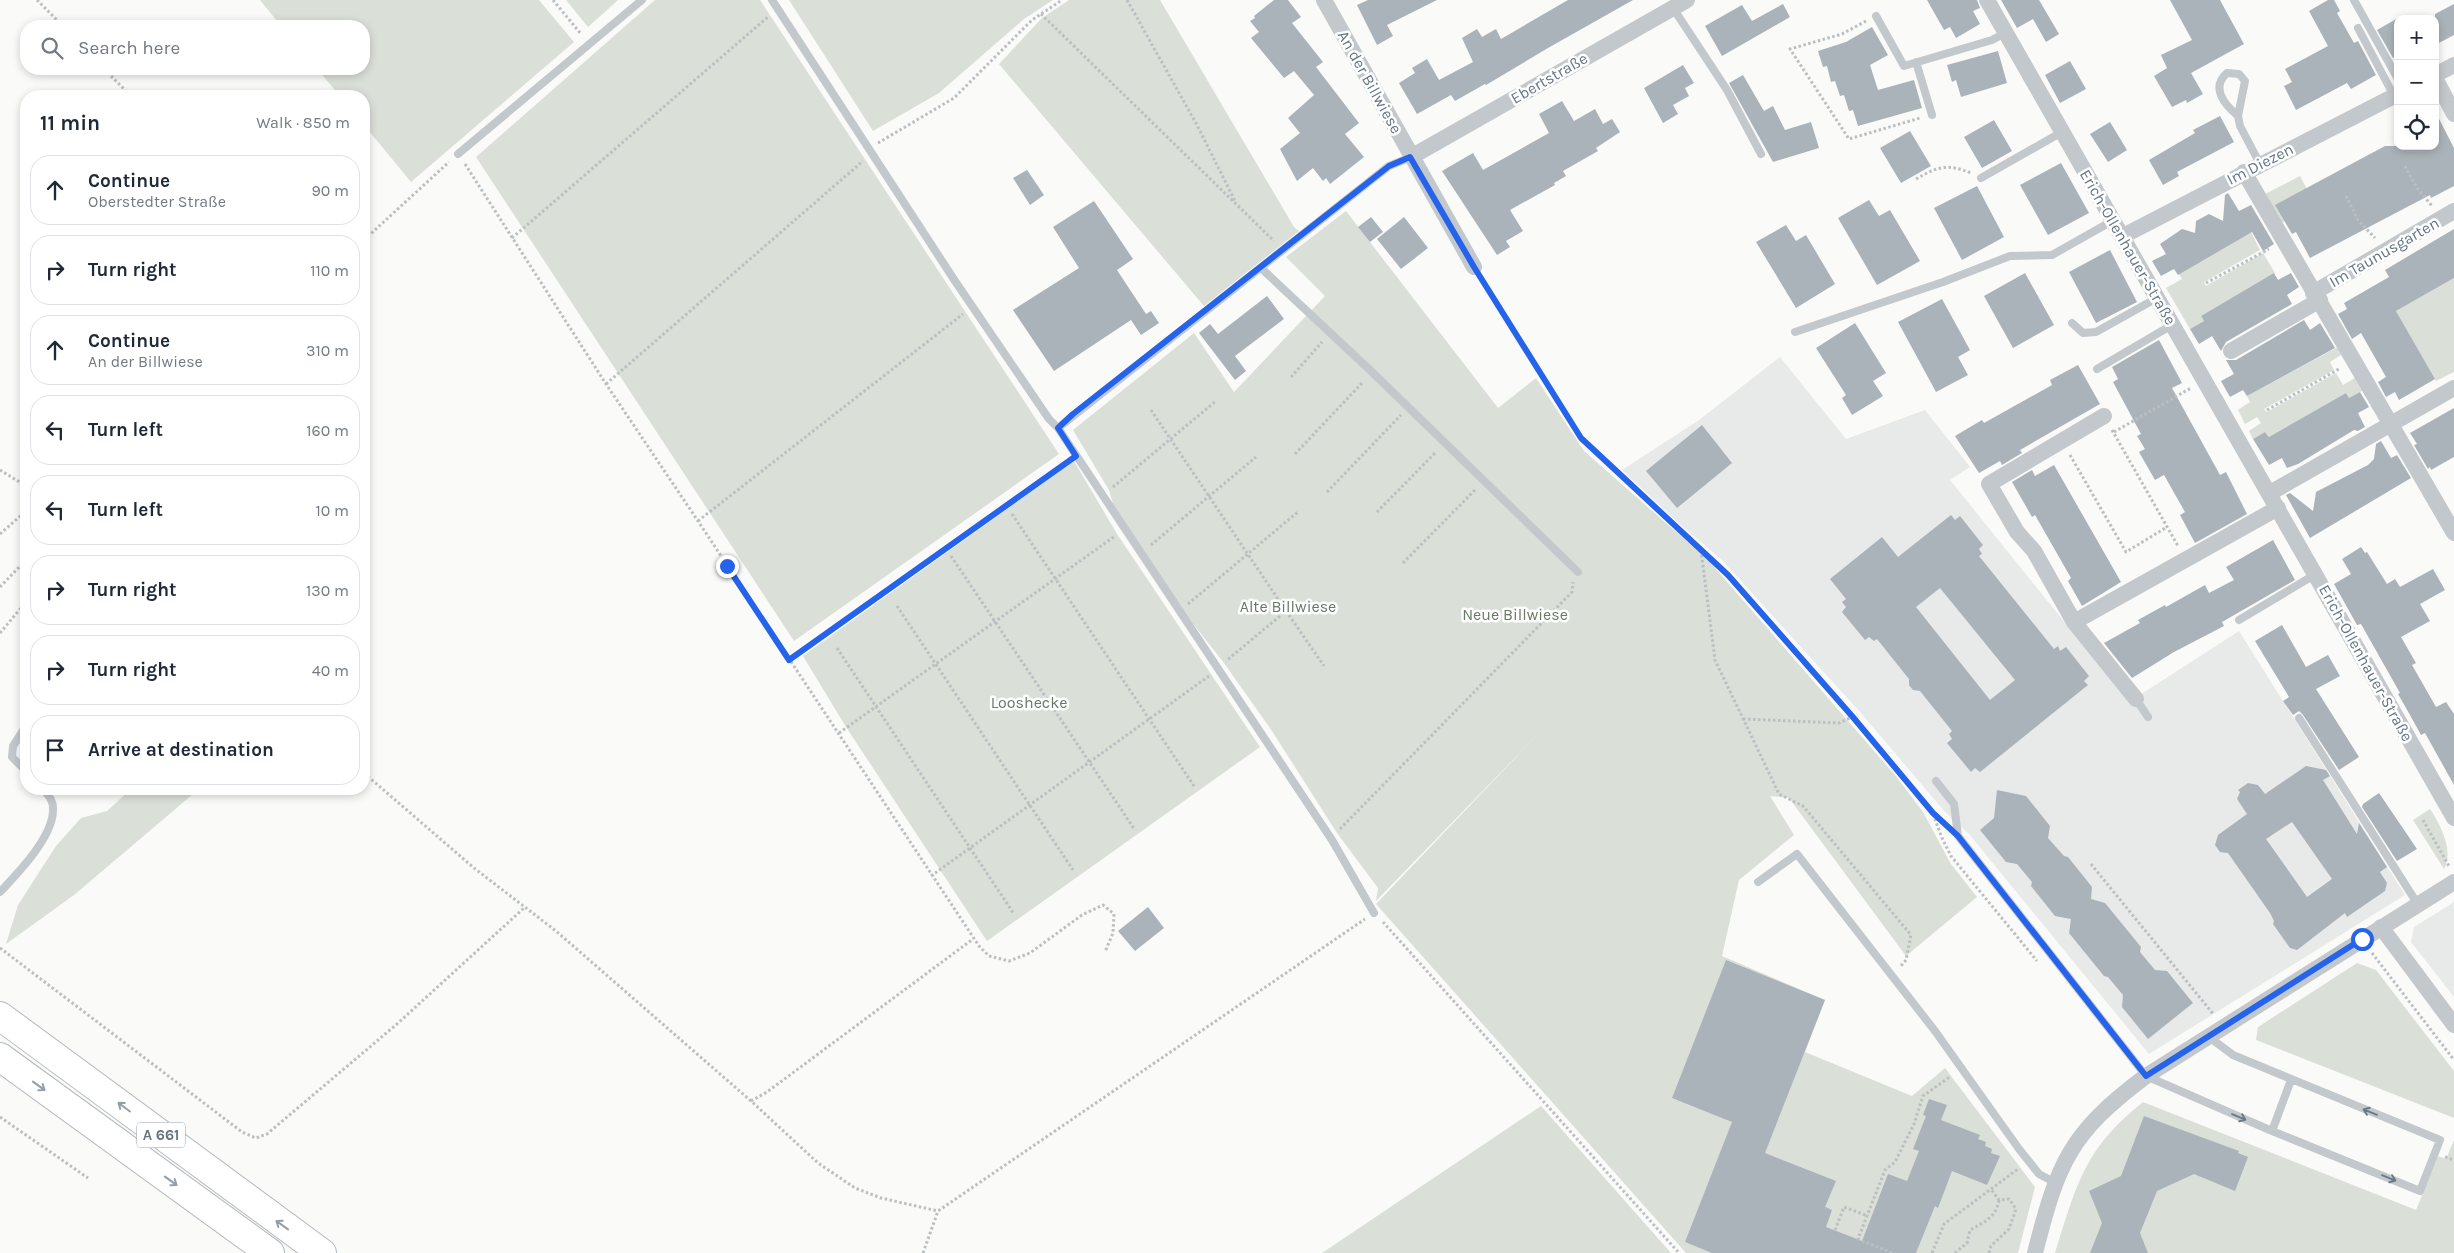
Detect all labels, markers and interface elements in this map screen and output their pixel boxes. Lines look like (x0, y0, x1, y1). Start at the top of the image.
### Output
map controls (2394, 15, 2439, 150)
button: + (2394, 15, 2439, 60)
search box (20, 20, 370, 75)
street label: An der Billwiese (1334, 27, 1406, 137)
icon: search (38, 34, 66, 62)
text: Search here (78, 37, 180, 59)
street label: Ebertstraße (1507, 48, 1591, 108)
button: − (2394, 60, 2439, 105)
button: locate (2394, 105, 2439, 150)
text: 11 min (40, 111, 100, 135)
text: Walk · 850 m (256, 113, 350, 132)
street label: Im Diezen (2223, 139, 2297, 189)
street label: Erich-Ollenhauer-Straße (2076, 166, 2180, 328)
text: Continue (88, 170, 170, 192)
icon: ahead (41, 176, 69, 204)
text: 90 m (311, 181, 349, 200)
text: Oberstedter Straße (88, 192, 226, 211)
street label: Im Taunusgarten (2326, 213, 2442, 291)
icon: right (41, 256, 69, 284)
text: Turn right (88, 259, 177, 281)
text: 110 m (310, 261, 349, 280)
text: Continue (88, 330, 170, 352)
icon: ahead (41, 336, 69, 364)
text: 310 m (306, 341, 349, 360)
text: An der Billwiese (88, 352, 203, 371)
icon: left (41, 416, 69, 444)
text: Turn left (88, 419, 163, 441)
text: 160 m (306, 421, 349, 440)
icon: left (41, 496, 69, 524)
text: Turn left (88, 499, 163, 521)
text: 10 m (315, 501, 349, 520)
route end (716, 555, 739, 578)
icon: right (41, 576, 69, 604)
text: Turn right (88, 579, 177, 601)
text: 130 m (306, 581, 349, 600)
street label: Erich-Ollenhauer-Straße (2315, 581, 2417, 745)
park label: Alte Billwiese (1240, 597, 1336, 616)
park label: Neue Billwiese (1462, 605, 1568, 624)
icon: right (41, 656, 69, 684)
text: Turn right (88, 659, 177, 681)
text: 40 m (312, 661, 349, 680)
park label: Looshecke (991, 693, 1067, 712)
icon: arrive (41, 736, 69, 764)
text: Arrive at destination (88, 739, 274, 761)
route start (2351, 928, 2374, 951)
one-way arrow (32, 1081, 46, 1091)
one-way arrow (117, 1102, 131, 1112)
one-way arrow (2363, 1107, 2378, 1116)
one-way arrow (2231, 1112, 2246, 1122)
road number: A 661 (137, 1122, 185, 1148)
one-way arrow (2381, 1174, 2397, 1183)
one-way arrow (164, 1176, 177, 1187)
one-way arrow (276, 1219, 290, 1230)

